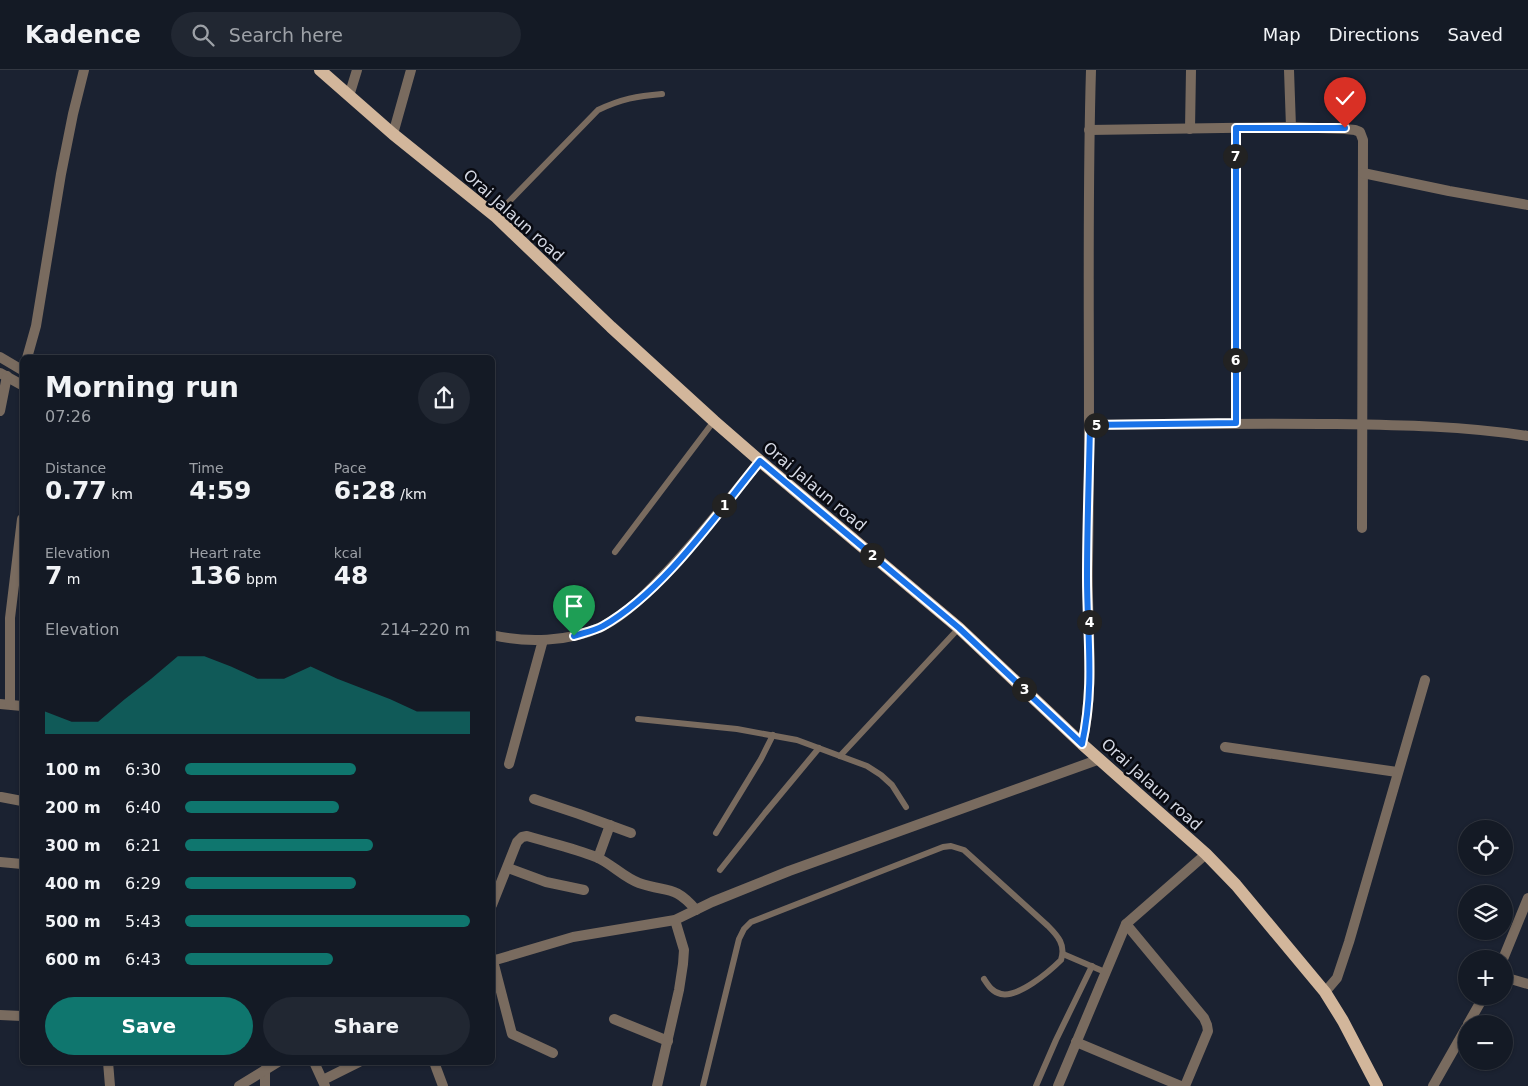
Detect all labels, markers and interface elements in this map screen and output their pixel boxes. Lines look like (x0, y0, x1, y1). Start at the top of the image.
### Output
search box (171, 12, 521, 57)
text: Kadence (25, 21, 141, 49)
icon: search (189, 21, 217, 49)
text: Search here (229, 24, 343, 46)
text: Map (1263, 24, 1301, 45)
text: Directions (1329, 24, 1419, 45)
text: Saved (1447, 24, 1503, 45)
pin (1324, 77, 1366, 128)
icon: check (1331, 84, 1359, 112)
pin: 7 (1222, 144, 1248, 168)
text: 7 (1231, 148, 1240, 164)
street label: Orai Jalaun road (460, 165, 568, 265)
pin: 6 (1222, 348, 1248, 372)
text: 6 (1231, 352, 1240, 368)
text: Morning run (45, 371, 239, 404)
button: share (418, 372, 470, 424)
text: 07:26 (45, 407, 91, 426)
pin: 5 (1084, 412, 1108, 438)
text: 5 (1092, 417, 1101, 433)
street label: Orai Jalaun road (759, 438, 870, 535)
text: Distance (45, 460, 106, 476)
text: Time (189, 460, 224, 476)
text: Pace (334, 460, 366, 476)
text: 0.77 (45, 476, 107, 505)
text: 4:59 (189, 476, 252, 505)
text: 6:28 (334, 476, 396, 505)
text: km (107, 486, 133, 502)
text: /km (396, 486, 427, 502)
pin: 1 (712, 492, 736, 518)
text: 1 (720, 497, 729, 513)
pin: 2 (860, 542, 884, 568)
text: Elevation (45, 545, 110, 561)
text: Heart rate (189, 545, 261, 561)
text: kcal (334, 545, 362, 561)
text: 2 (868, 547, 877, 563)
text: 7 (45, 561, 62, 590)
text: 136 (189, 561, 242, 590)
text: 48 (334, 561, 368, 590)
text: m (62, 571, 81, 587)
text: bpm (242, 571, 277, 587)
pin (553, 585, 595, 636)
icon: arrive (560, 592, 588, 620)
pin: 4 (1076, 610, 1102, 634)
text: 4 (1085, 614, 1094, 630)
text: Elevation (45, 620, 119, 639)
text: 214–220 m (380, 620, 470, 639)
pin: 3 (1012, 676, 1036, 702)
text: 3 (1020, 681, 1029, 697)
street label: Orai Jalaun road (1098, 734, 1206, 834)
text: 100 m (45, 760, 101, 779)
text: 6:30 (125, 760, 161, 779)
text: 200 m (45, 798, 101, 817)
text: 6:40 (125, 798, 161, 817)
map controls (1458, 820, 1513, 1070)
button: locate (1458, 820, 1513, 875)
text: 300 m (45, 836, 101, 855)
text: 6:21 (125, 836, 161, 855)
text: 400 m (45, 874, 101, 893)
text: 6:29 (125, 874, 161, 893)
button: layers (1458, 885, 1513, 940)
text: 500 m (45, 912, 101, 931)
text: 5:43 (125, 912, 161, 931)
text: 600 m (45, 950, 101, 969)
text: 6:43 (125, 950, 161, 969)
button: + (1458, 950, 1513, 1005)
button: Save (45, 997, 253, 1055)
button: Share (263, 997, 470, 1055)
button: − (1458, 1015, 1513, 1070)

